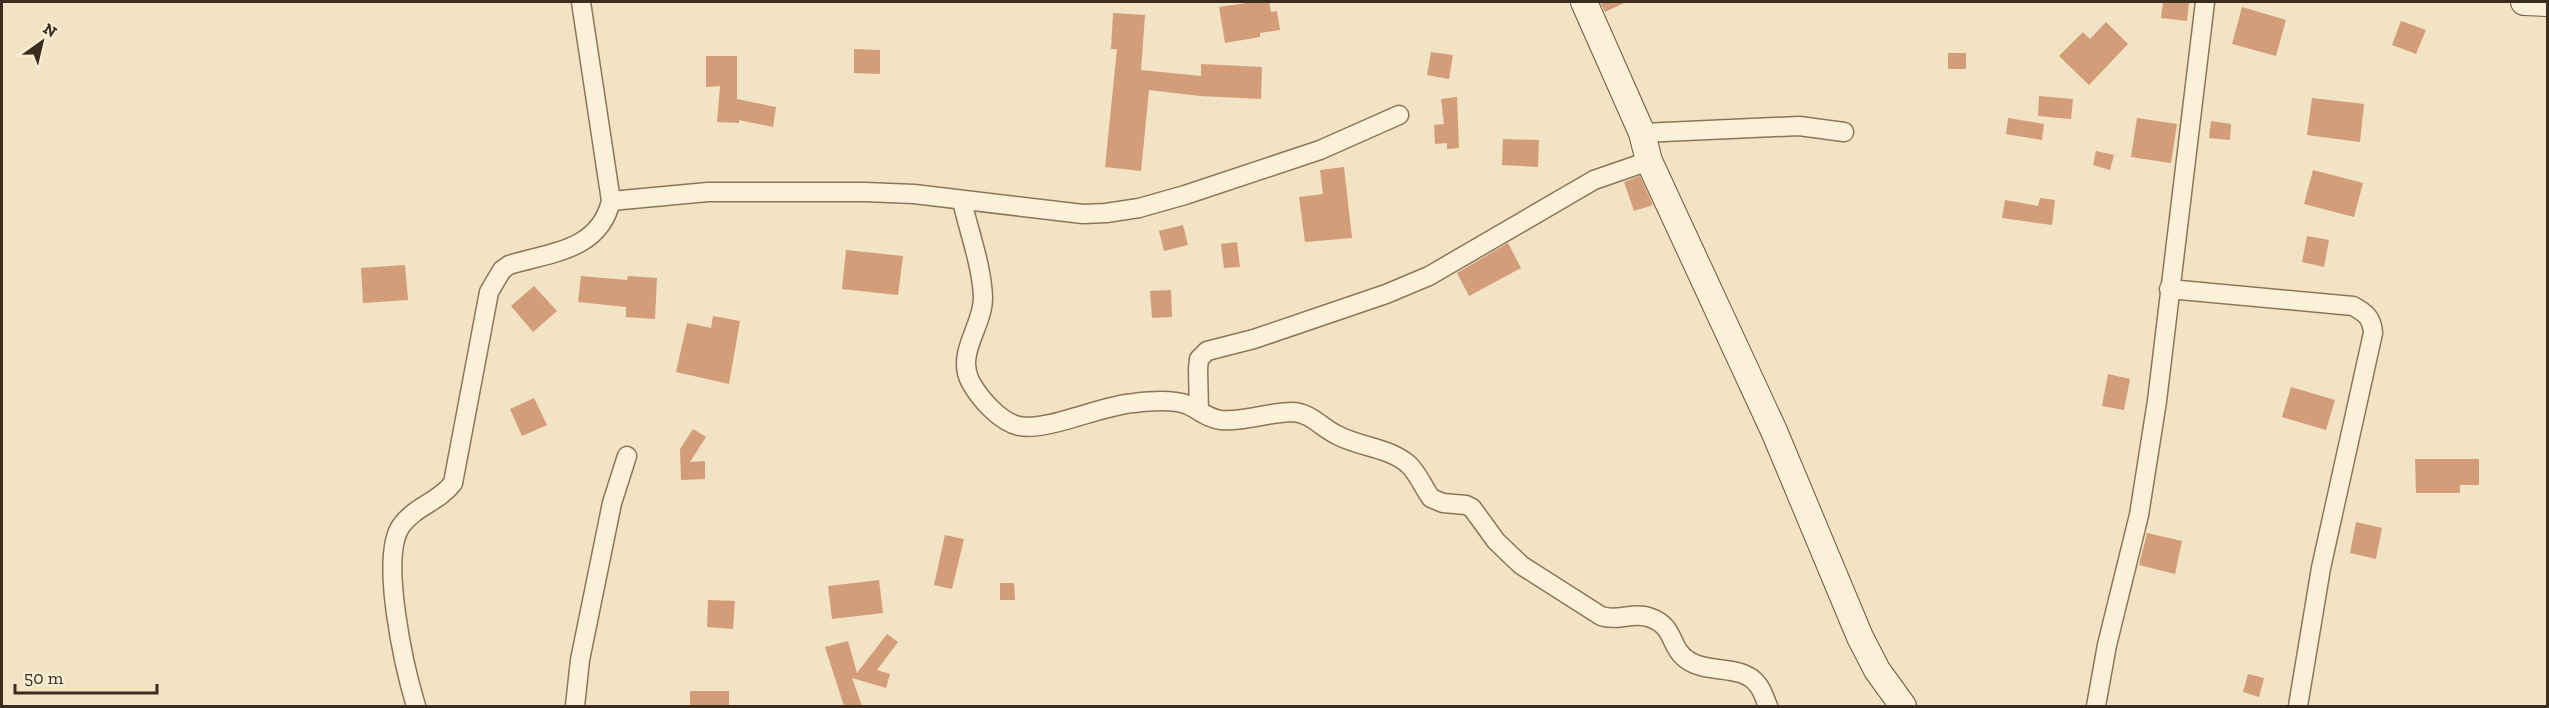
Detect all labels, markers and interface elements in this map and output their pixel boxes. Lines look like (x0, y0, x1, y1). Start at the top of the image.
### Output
north arrow (12, 12, 72, 72)
text: N (40, 19, 60, 41)
scale bar (15, 657, 158, 695)
text: 50 m (24, 667, 64, 689)

